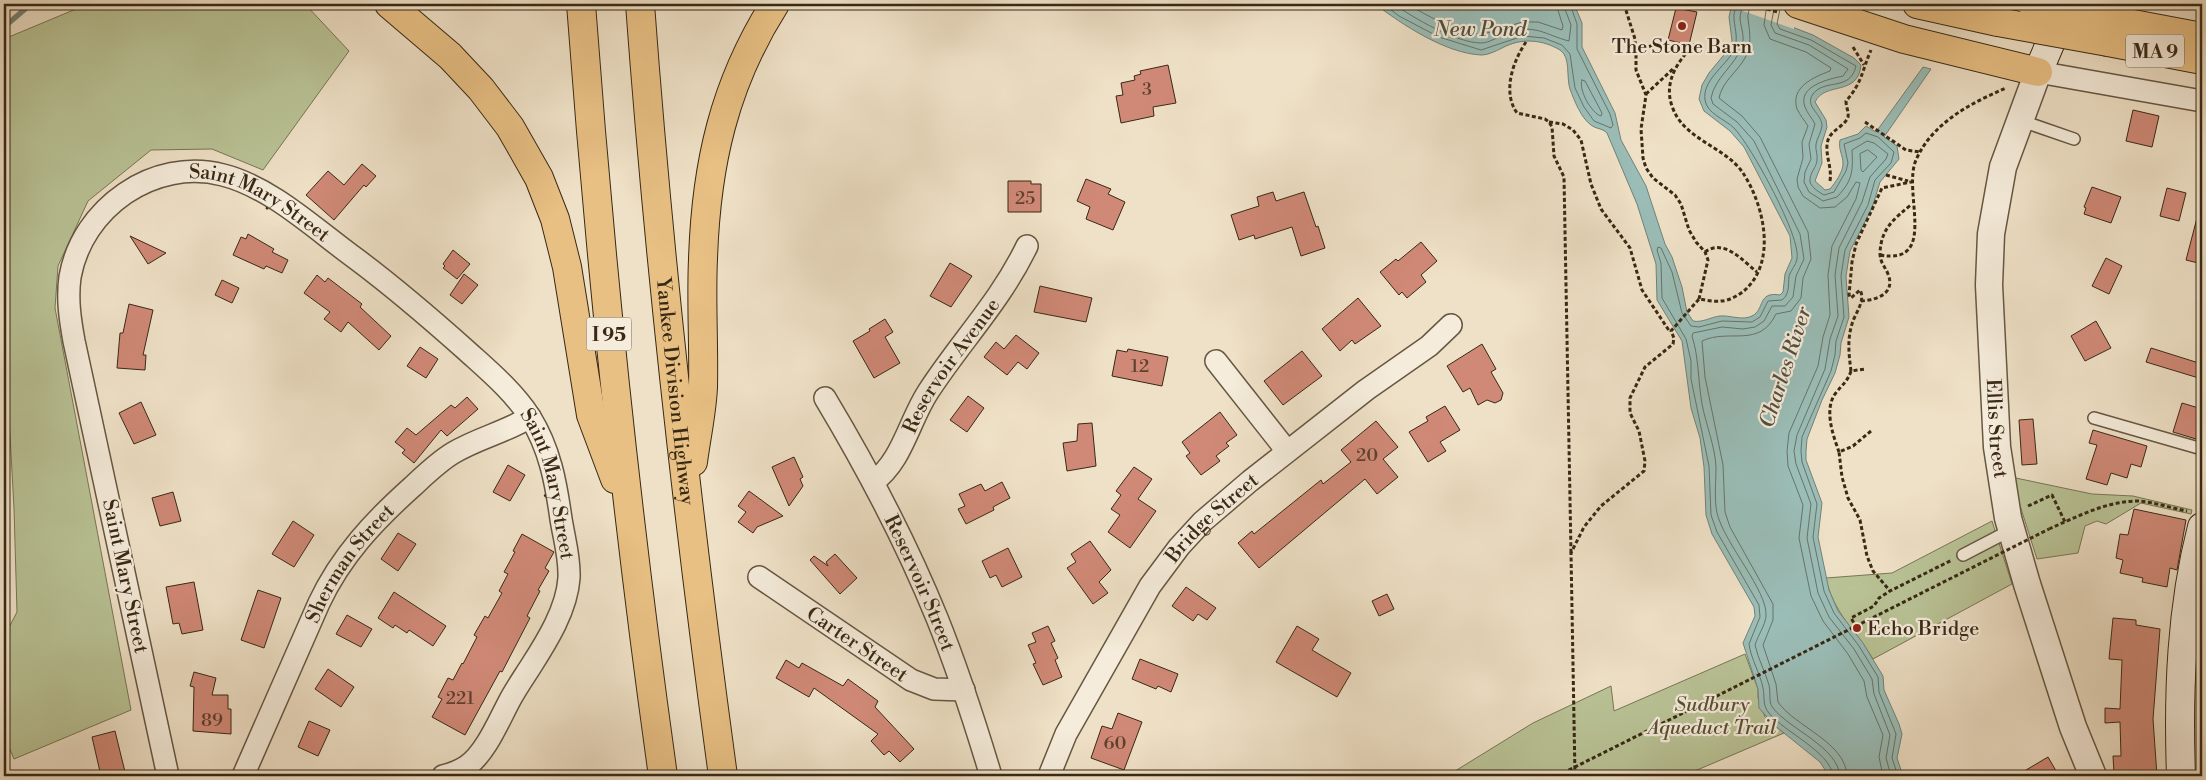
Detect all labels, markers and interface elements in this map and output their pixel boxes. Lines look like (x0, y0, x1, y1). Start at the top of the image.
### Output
water label: New Pond (1433, 17, 1528, 43)
marker: The Stone Barn (1676, 20, 1688, 32)
road number: MA 9 (2126, 34, 2184, 68)
place label: The Stone Barn (1612, 35, 1752, 60)
house number: 3 (1142, 78, 1152, 101)
street label: Saint Mary Street (189, 160, 334, 248)
house number: 25 (1015, 187, 1035, 210)
street label: Yankee Division Highway (650, 276, 699, 507)
street label: Reservoir Avenue (898, 294, 1006, 438)
water label: Charles River (1754, 303, 1818, 431)
road number: I 95 (586, 318, 632, 350)
house number: 12 (1131, 355, 1149, 378)
street label: Ellis Street (1980, 378, 2013, 480)
street label: Saint Mary Street (514, 404, 579, 561)
house number: 20 (1356, 444, 1378, 467)
street label: Bridge Street (1160, 468, 1264, 569)
street label: Saint Mary Street (96, 497, 153, 656)
street label: Sherman Street (301, 499, 400, 627)
street label: Reservoir Street (878, 511, 960, 655)
street label: Carter Street (801, 602, 912, 688)
place label: Echo Bridge (1867, 617, 1979, 642)
marker: Echo Bridge (1851, 622, 1863, 634)
house number: 221 (446, 687, 474, 710)
park label: Sudbury Aqueduct Trail (1646, 693, 1777, 741)
house number: 89 (201, 709, 223, 732)
house number: 60 (1104, 732, 1126, 755)

